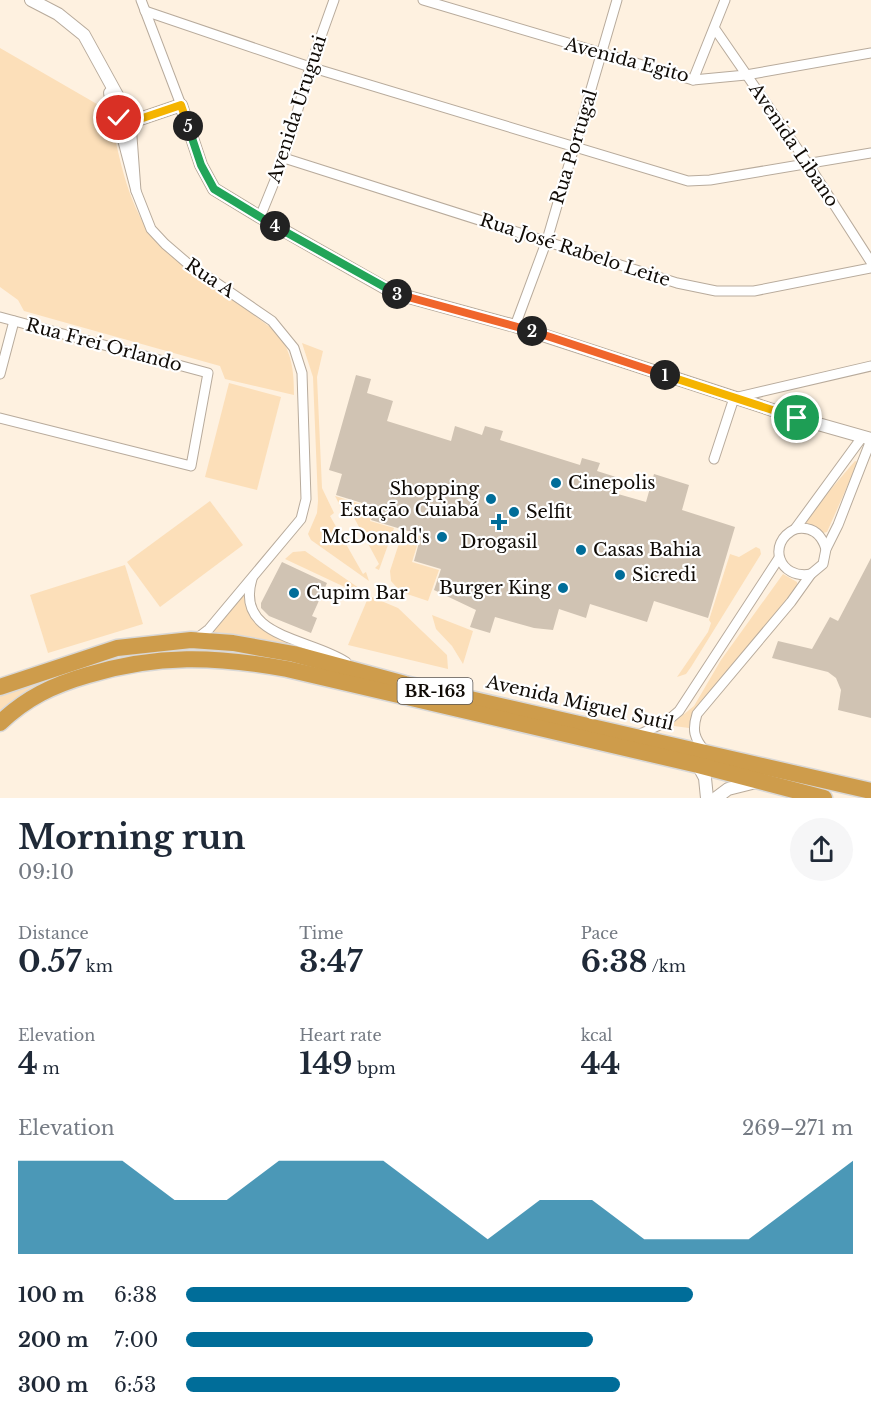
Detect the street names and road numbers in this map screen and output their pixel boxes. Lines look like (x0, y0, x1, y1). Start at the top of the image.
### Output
street label: Avenida Uruguai (262, 32, 331, 187)
street label: Avenida Egito (561, 33, 692, 87)
street label: Avenida Libano (744, 78, 844, 211)
street label: Rua Portugal (546, 87, 602, 207)
street label: Rua José Rabelo Leite (477, 209, 673, 291)
street label: Rua A (181, 254, 240, 303)
street label: Rua Frei Orlando (23, 314, 185, 376)
street label: Avenida Miguel Sutil (483, 670, 676, 735)
road number: BR-163 (398, 678, 472, 704)

